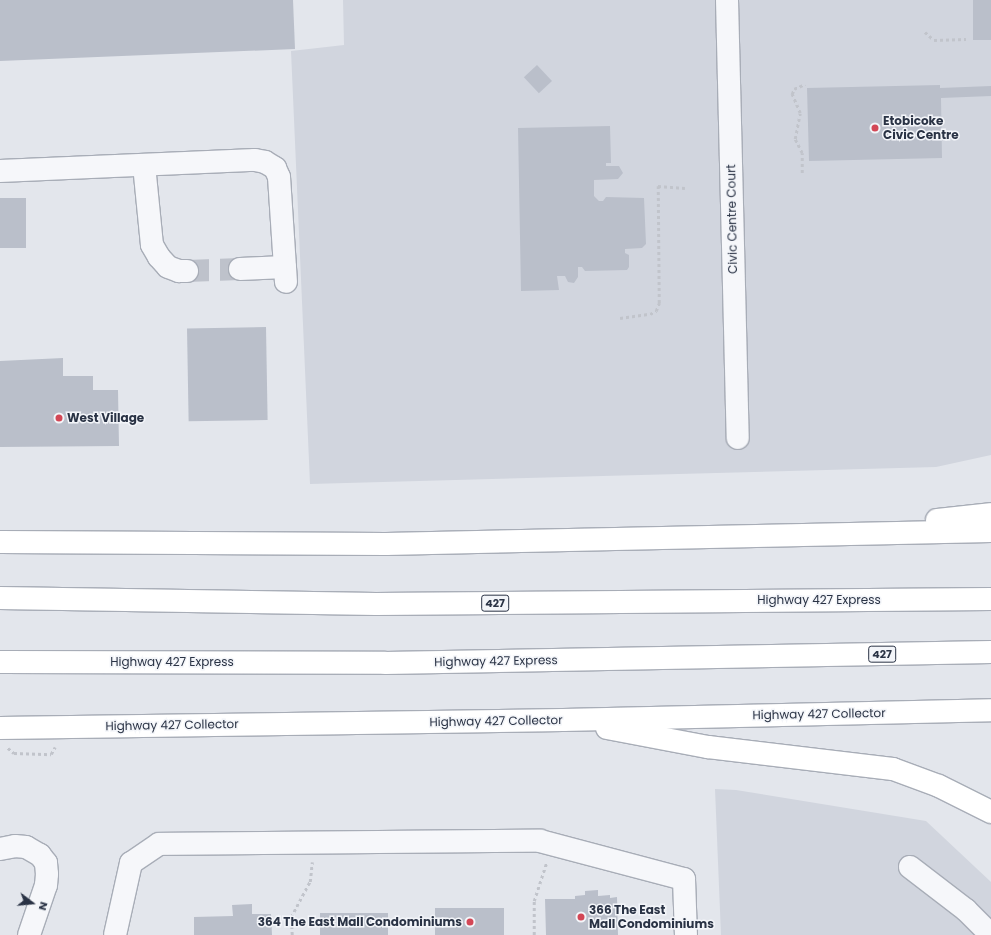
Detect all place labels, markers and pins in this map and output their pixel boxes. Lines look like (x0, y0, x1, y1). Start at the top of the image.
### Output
place label: Etobicoke Civic Centre (883, 114, 959, 142)
marker: Etobicoke Civic Centre (870, 123, 880, 133)
place label: West Village (67, 411, 144, 425)
marker: West Village (54, 413, 64, 423)
place label: 366 The East Mall Condominiums (589, 903, 714, 931)
marker: 366 The East Mall Condominiums (576, 912, 586, 922)
place label: 364 The East Mall Condominiums (258, 915, 462, 929)
marker: 364 The East Mall Condominiums (465, 917, 475, 927)

